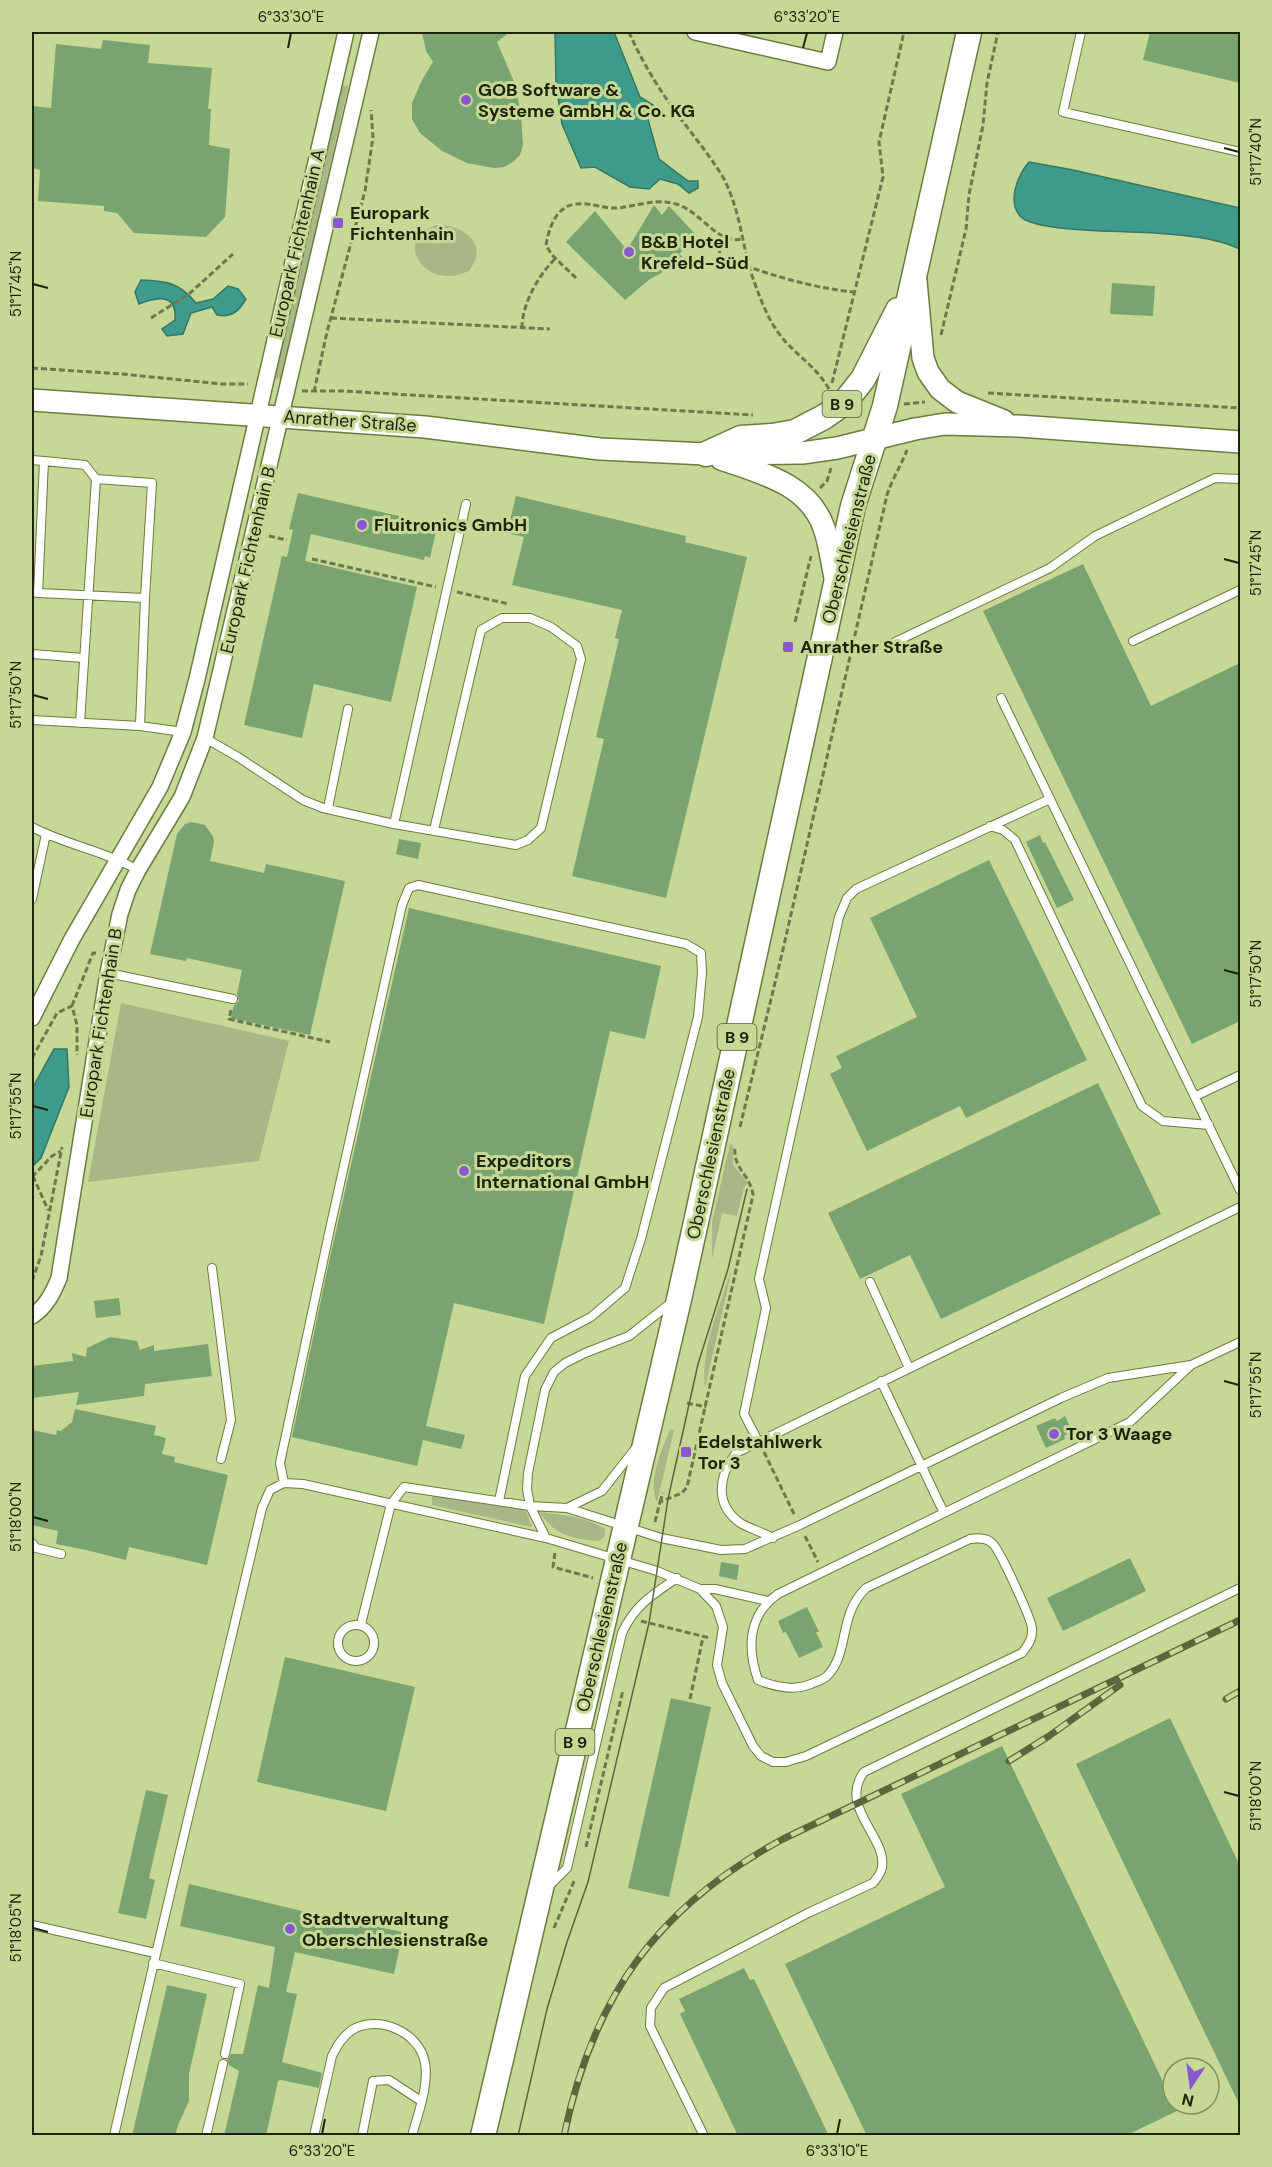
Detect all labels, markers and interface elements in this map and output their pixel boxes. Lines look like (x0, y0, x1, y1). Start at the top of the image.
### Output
text: 6°33'30"E (258, 7, 324, 27)
text: 6°33'20"E (774, 7, 840, 27)
place label: GOB Software & Systeme GmbH & Co. KG (478, 78, 695, 123)
marker: GOB Software & Systeme GmbH & Co. KG (459, 93, 473, 107)
text: 51°17'40"N (1246, 118, 1266, 186)
street label: Europark Fichtenhain A (264, 146, 330, 340)
place label: Europark Fichtenhain (350, 201, 454, 246)
marker: Europark Fichtenhain (331, 216, 345, 230)
place label: B&B Hotel Krefeld-Süd (641, 230, 749, 275)
marker: B&B Hotel Krefeld-Süd (622, 245, 636, 259)
text: 51°17'45"N (6, 251, 26, 317)
road number: B 9 (822, 391, 862, 417)
street label: Anrather Straße (283, 404, 417, 438)
street label: Oberschlesienstraße (816, 452, 882, 626)
street label: Europark Fichtenhain B (215, 464, 281, 656)
place label: Fluitronics GmbH (374, 513, 527, 537)
marker: Fluitronics GmbH (355, 518, 369, 532)
text: 51°17'45"N (1246, 530, 1266, 596)
place label: Anrather Straße (800, 635, 943, 659)
marker: Anrather Straße (781, 640, 795, 654)
text: 51°17'50"N (6, 661, 26, 729)
street label: Europark Fichtenhain B (74, 926, 128, 1119)
text: 51°17'50"N (1246, 940, 1266, 1008)
road number: B 9 (718, 1024, 756, 1050)
street label: Oberschlesienstraße (681, 1066, 741, 1242)
text: 51°17'55"N (6, 1073, 26, 1139)
place label: Expeditors International GmbH (476, 1149, 649, 1194)
marker: Expeditors International GmbH (457, 1164, 471, 1178)
text: 51°17'55"N (1246, 1352, 1266, 1418)
place label: Tor 3 Waage (1066, 1422, 1173, 1446)
marker: Tor 3 Waage (1047, 1427, 1061, 1441)
place label: Edelstahlwerk Tor 3 (698, 1430, 823, 1475)
marker: Edelstahlwerk Tor 3 (679, 1445, 693, 1459)
text: 51°18'00"N (6, 1482, 26, 1552)
street label: Oberschlesienstraße (571, 1540, 633, 1714)
road number: B 9 (556, 1729, 594, 1755)
text: 51°18'00"N (1246, 1761, 1266, 1831)
text: 51°18'05"N (6, 1893, 26, 1963)
place label: Stadtverwaltung Oberschlesienstraße (302, 1907, 489, 1952)
marker: Stadtverwaltung Oberschlesienstraße (283, 1922, 297, 1936)
north arrow (1161, 2056, 1221, 2116)
text: N (1180, 2089, 1196, 2112)
text: 6°33'20"E (289, 2141, 355, 2161)
text: 6°33'10"E (806, 2141, 868, 2161)

